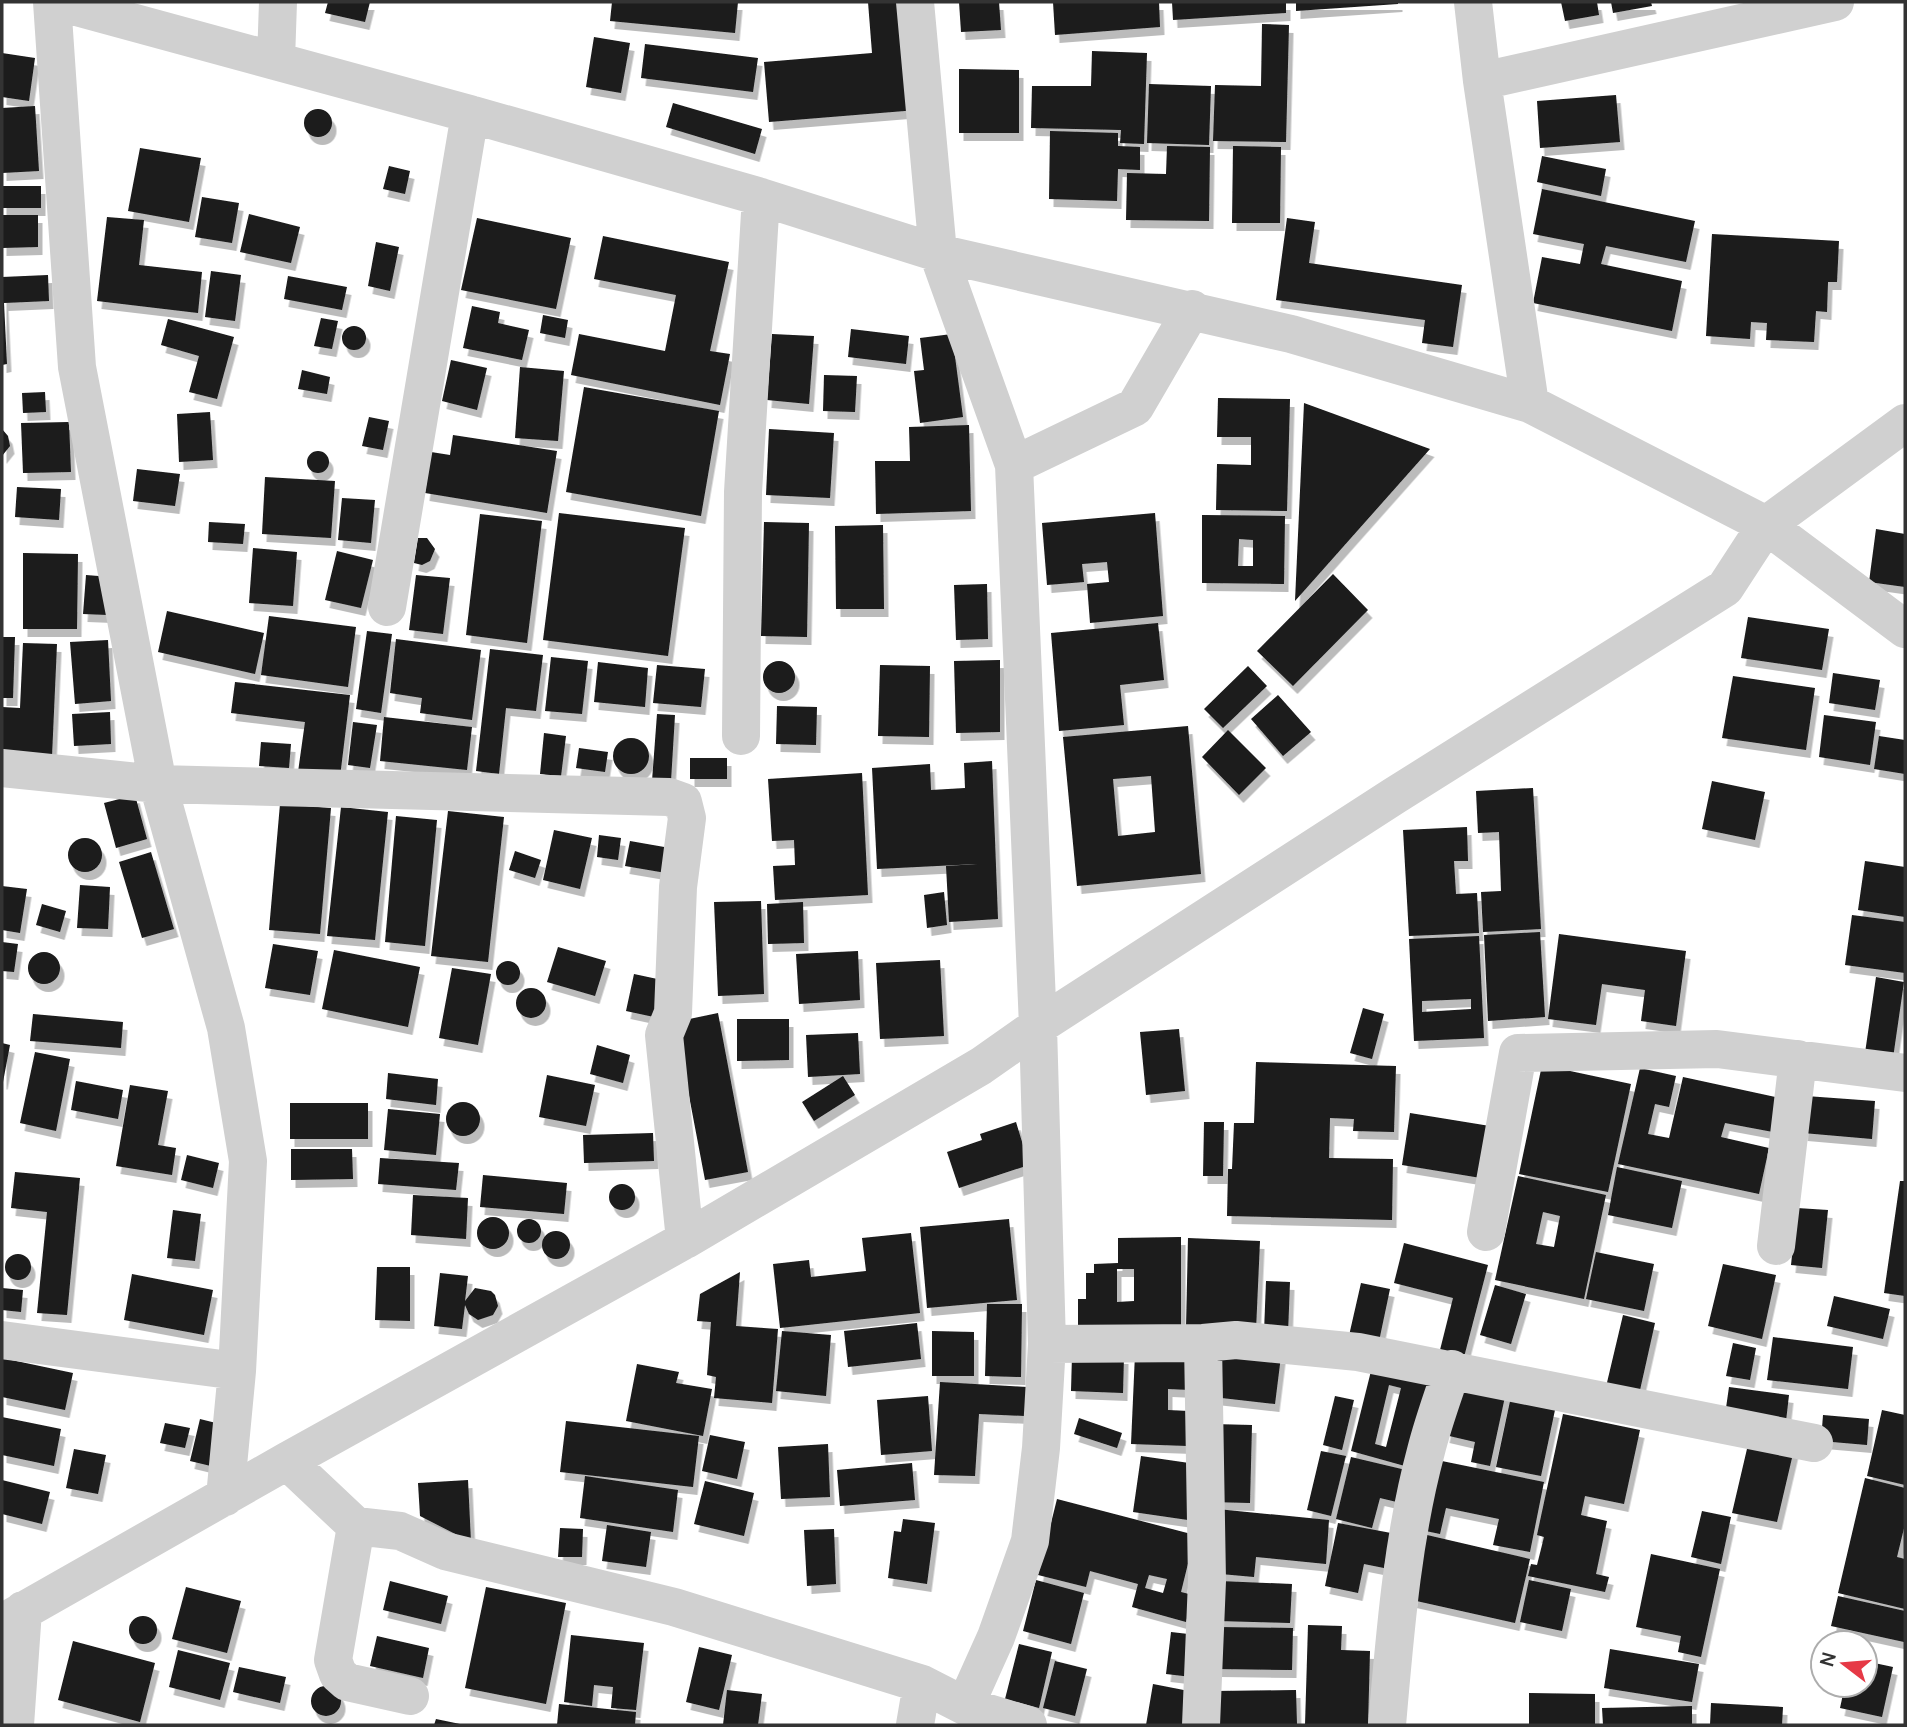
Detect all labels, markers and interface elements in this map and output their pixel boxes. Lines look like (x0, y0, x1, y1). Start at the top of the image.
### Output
north arrow (1809, 1629, 1879, 1699)
text: N (1813, 1649, 1842, 1669)

